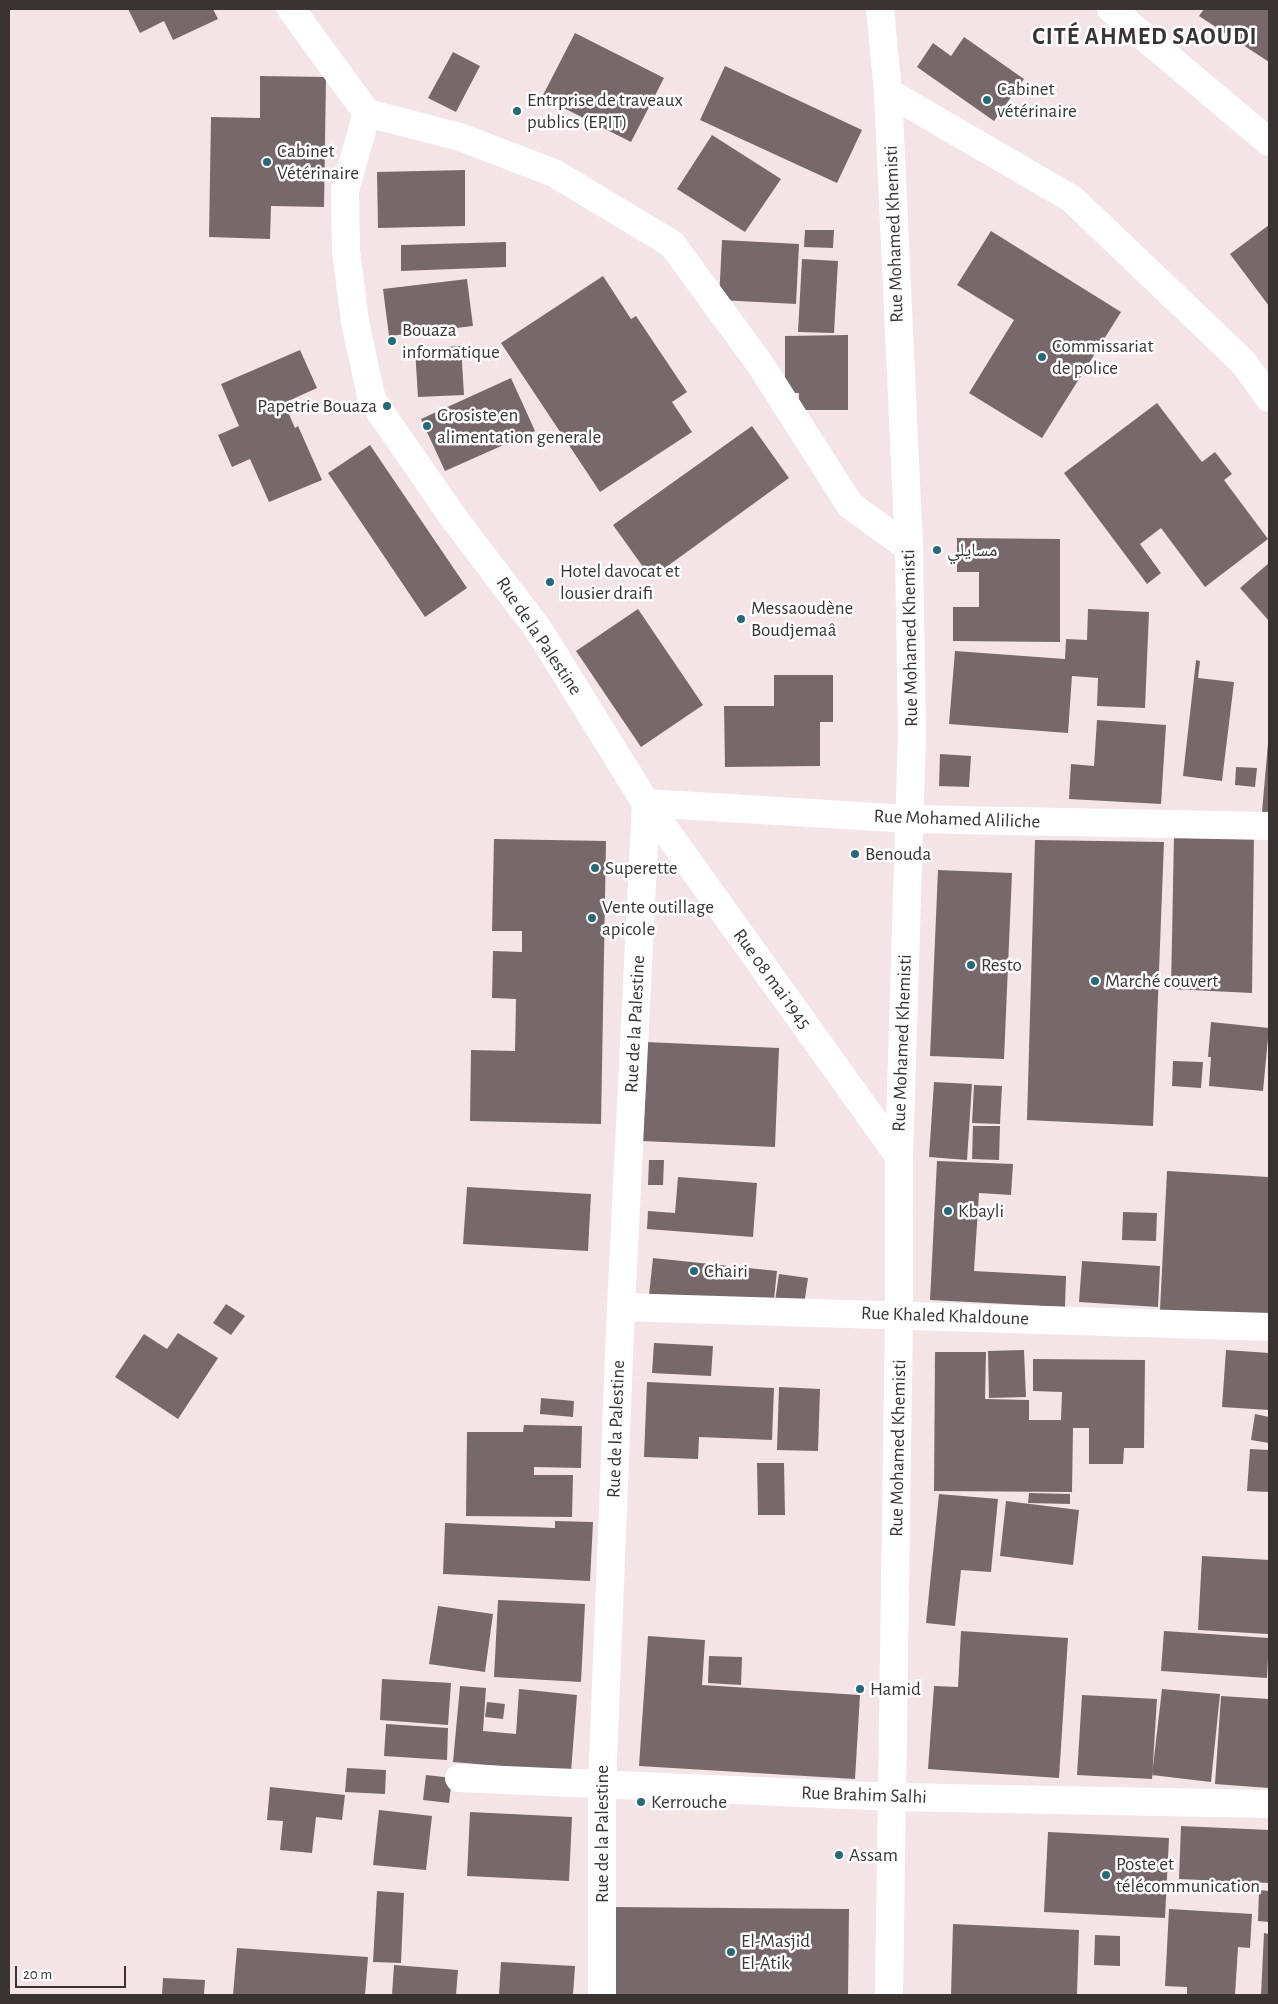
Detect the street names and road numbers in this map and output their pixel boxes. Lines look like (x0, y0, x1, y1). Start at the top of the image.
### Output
street label: Rue Mohamed Khemisti (880, 145, 908, 323)
street label: Rue Mohamed Khemisti (897, 549, 923, 727)
street label: Rue de la Palestine (491, 572, 587, 700)
street label: Rue Mohamed Aliliche (873, 805, 1041, 833)
street label: Rue 08 mai 1945 (728, 925, 816, 1033)
street label: Rue Mohamed Khemisti (888, 954, 916, 1132)
street label: Rue de la Palestine (620, 955, 650, 1093)
street label: Rue Khaled Khaldoune (861, 1302, 1029, 1330)
street label: Rue Mohamed Khemisti (885, 1359, 911, 1537)
street label: Rue de la Palestine (602, 1360, 630, 1498)
street label: Rue de la Palestine (591, 1765, 613, 1903)
street label: Rue Brahim Salhi (801, 1781, 927, 1809)

